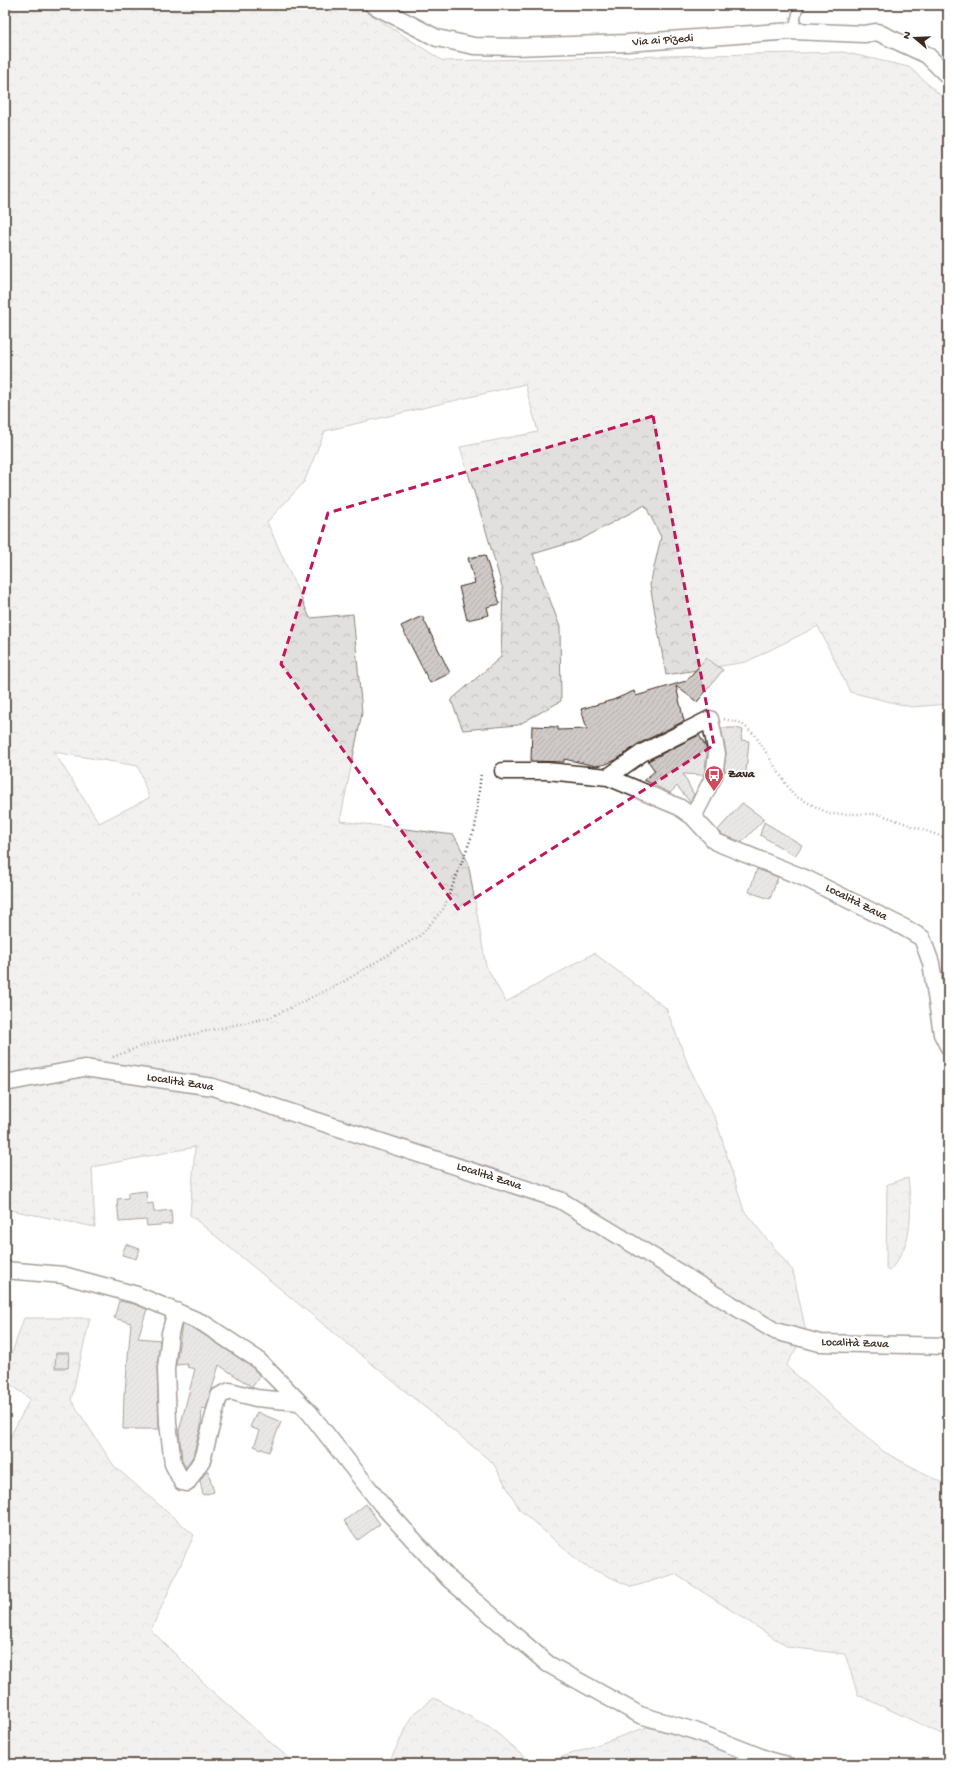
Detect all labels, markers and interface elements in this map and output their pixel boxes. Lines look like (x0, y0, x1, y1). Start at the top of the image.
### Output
north arrow (895, 18, 935, 58)
text: N (901, 30, 914, 41)
street label: Via ai Pizedi (631, 32, 694, 50)
bus stop icon: Zava (703, 764, 725, 792)
place label: Zava (728, 768, 756, 782)
street label: Località Zava (823, 881, 889, 925)
street label: Località Zava (146, 1071, 215, 1095)
street label: Località Zava (455, 1160, 524, 1194)
street label: Località Zava (821, 1336, 889, 1352)

